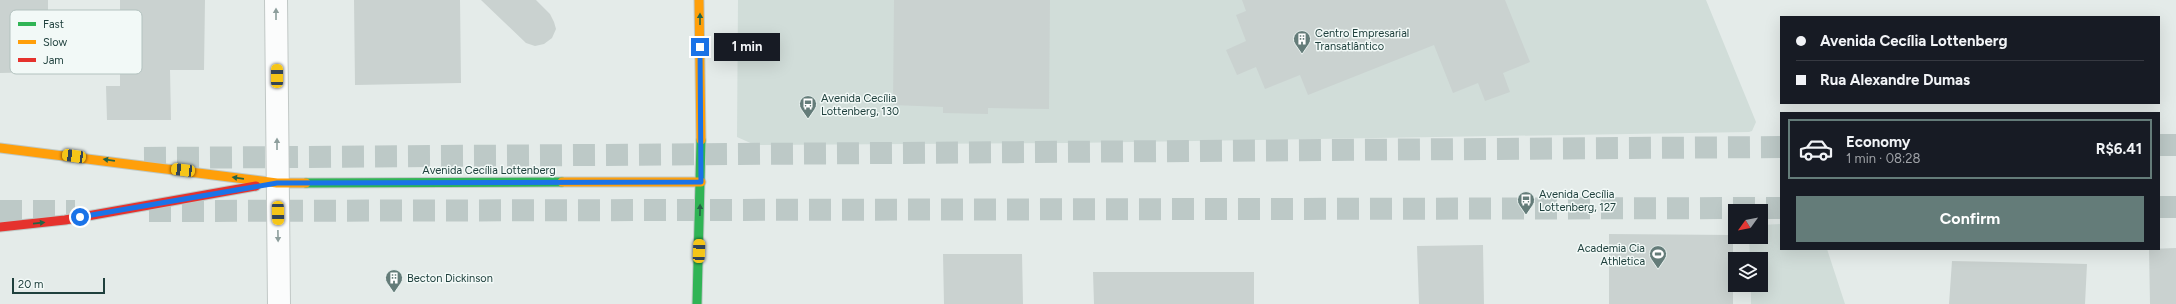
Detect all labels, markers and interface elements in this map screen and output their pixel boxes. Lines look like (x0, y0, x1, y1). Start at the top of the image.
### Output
one-way arrow (273, 7, 279, 20)
legend (10, 10, 142, 74)
one-way arrow (697, 12, 703, 25)
text: Fast (43, 18, 64, 31)
place label: Centro Empresarial Transatlântico (1315, 27, 1409, 53)
building icon: Centro Empresarial Transatlântico (1292, 29, 1312, 54)
text: Avenida Cecília Lottenberg (1820, 32, 2007, 50)
callout: 1 min (714, 33, 780, 61)
text: Slow (43, 36, 67, 49)
route end (691, 38, 709, 56)
text: 1 min (732, 39, 762, 54)
text: Jam (43, 54, 64, 67)
car (271, 64, 283, 88)
text: Rua Alexandre Dumas (1820, 71, 1970, 89)
place label: Avenida Cecília Lottenberg, 130 (821, 92, 899, 118)
bus stop icon: Avenida Cecília Lottenberg, 130 (798, 94, 818, 119)
icon: car (1798, 131, 1834, 167)
text: Economy (1846, 133, 1911, 151)
one-way arrow (274, 137, 280, 150)
text: R$6.41 (2096, 140, 2142, 158)
car (61, 148, 87, 164)
text: 1 min · 08:28 (1846, 151, 1921, 166)
one-way arrow (103, 157, 116, 164)
car (170, 163, 196, 177)
street label: Avenida Cecília Lottenberg (422, 164, 556, 177)
one-way arrow (232, 174, 244, 181)
place label: Avenida Cecília Lottenberg, 127 (1539, 188, 1616, 214)
bus stop icon: Avenida Cecília Lottenberg, 127 (1516, 190, 1536, 215)
button: Confirm (1796, 196, 2144, 242)
car (272, 201, 284, 225)
one-way arrow (697, 203, 703, 216)
north arrow (1728, 204, 1768, 244)
map controls (1728, 204, 1768, 292)
route start (71, 208, 89, 226)
one-way arrow (33, 219, 45, 226)
one-way arrow (275, 230, 281, 243)
car (693, 239, 705, 263)
place label: Academia Cia Athletica (1577, 242, 1645, 268)
sports icon: Academia Cia Athletica (1648, 244, 1668, 269)
button: layers (1728, 252, 1768, 292)
building icon: Becton Dickinson (384, 268, 404, 293)
place label: Becton Dickinson (407, 272, 493, 285)
scale bar (12, 276, 105, 295)
text: 20 m (18, 278, 43, 291)

